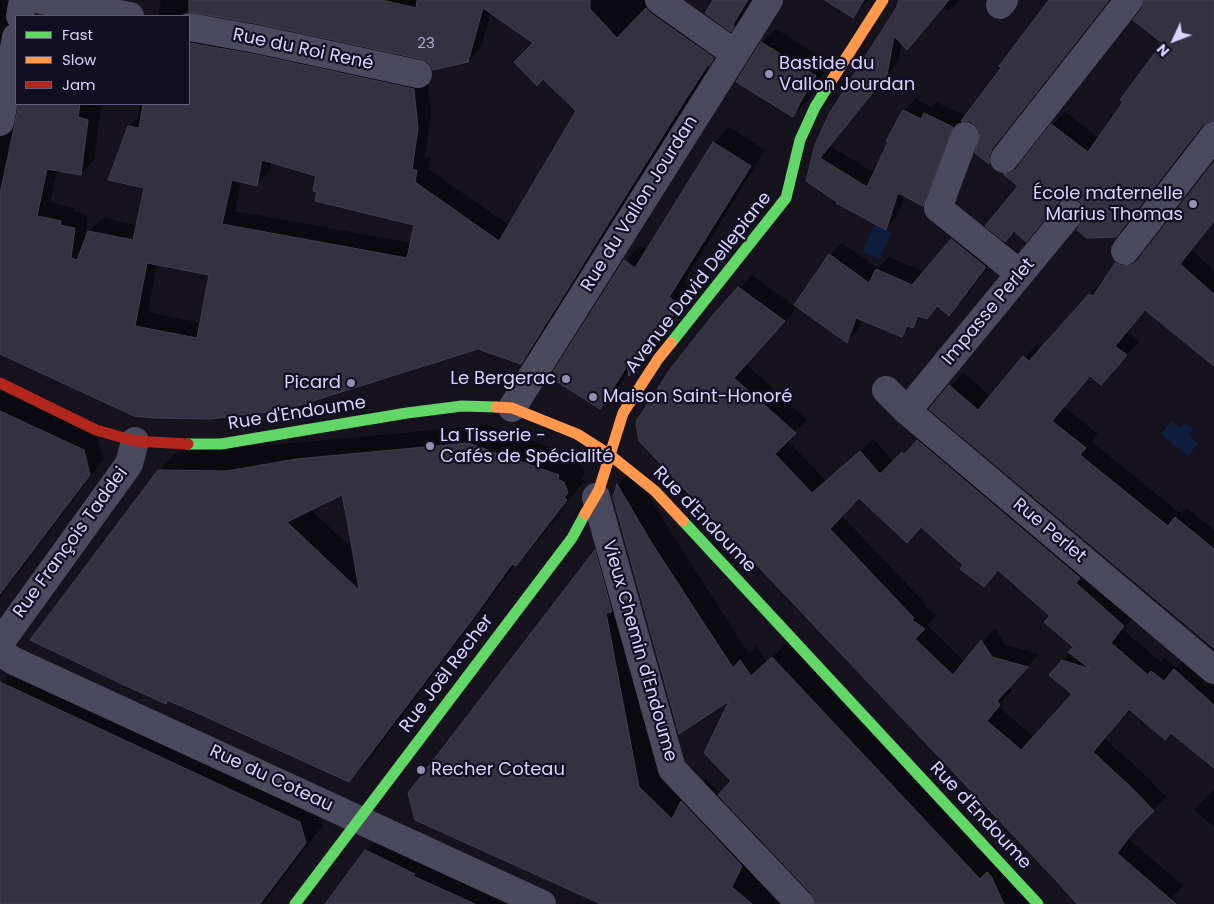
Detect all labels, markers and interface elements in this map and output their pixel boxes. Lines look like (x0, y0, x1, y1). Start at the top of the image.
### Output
legend (15, 15, 190, 105)
north arrow (1149, 15, 1199, 65)
text: Fast (62, 24, 93, 45)
street label: Rue du Roi René (231, 25, 375, 75)
house number: 23 (417, 35, 435, 53)
text: N (1152, 40, 1174, 61)
text: Slow (62, 49, 96, 70)
place label: Bastide du Vallon Jourdan (779, 53, 915, 96)
marker: Bastide du Vallon Jourdan (763, 68, 775, 80)
text: Jam (62, 74, 96, 95)
street label: Rue du Vallon Jourdan (577, 112, 703, 296)
place label: École maternelle Marius Thomas (1033, 183, 1183, 225)
street label: Avenue David Dellepiane (621, 188, 777, 378)
marker: École maternelle Marius Thomas (1187, 198, 1199, 210)
street label: Impasse Perlet (938, 254, 1040, 370)
place label: Le Bergerac (450, 368, 556, 390)
place label: Picard (284, 372, 341, 394)
marker: Le Bergerac (560, 373, 572, 385)
marker: Picard (345, 377, 357, 389)
place label: Maison Saint-Honoré (603, 386, 792, 408)
marker: Maison Saint-Honoré (587, 391, 599, 403)
street label: Rue d'Endoume (227, 392, 367, 436)
place label: La Tisserie - Cafés de Spécialité (440, 425, 613, 468)
marker: La Tisserie - Cafés de Spécialité (424, 440, 436, 452)
street label: Rue d'Endoume (648, 462, 760, 578)
street label: Rue François Taddei (9, 464, 133, 622)
street label: Rue Perlet (1008, 494, 1090, 568)
street label: Vieux Chemin d'Endoume (597, 538, 681, 764)
street label: Rue Joël Recher (396, 611, 498, 737)
street label: Rue du Coteau (206, 741, 336, 817)
street label: Rue d'Endoume (925, 758, 1035, 874)
place label: Recher Coteau (431, 759, 565, 781)
marker: Recher Coteau (415, 764, 427, 776)

